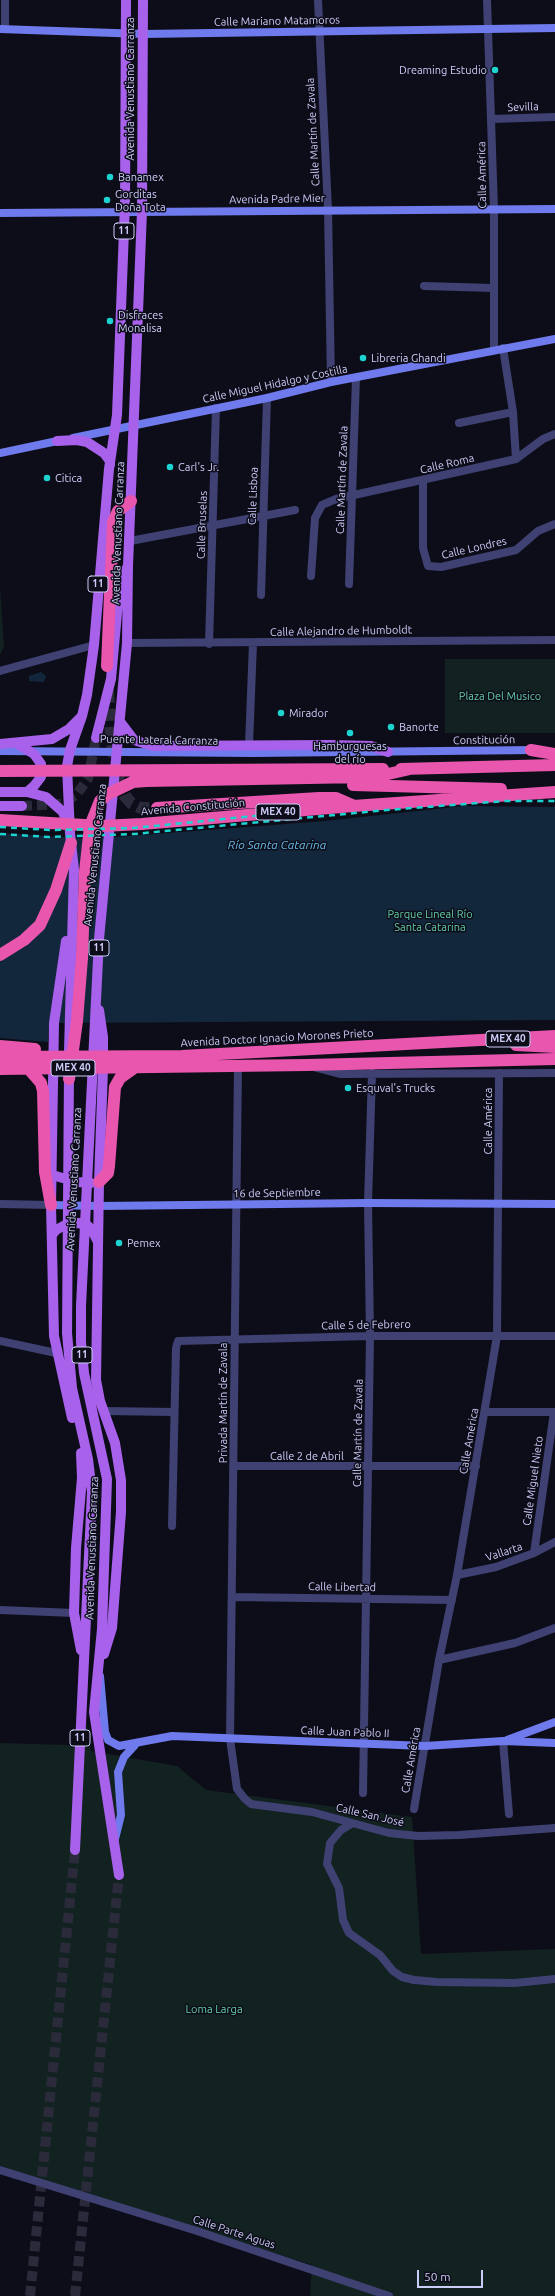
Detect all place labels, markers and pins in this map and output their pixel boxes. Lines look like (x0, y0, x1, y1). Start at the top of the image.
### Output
place label: Dreaming Estudio (399, 63, 487, 77)
marker: Dreaming Estudio (490, 65, 500, 75)
place label: Banamex (118, 170, 164, 184)
marker: Banamex (105, 172, 115, 182)
place label: Gorditas Doña Tota (115, 187, 166, 213)
marker: Gorditas Doña Tota (102, 195, 112, 205)
place label: Disfraces Monalisa (118, 308, 163, 334)
marker: Disfraces Monalisa (105, 316, 115, 326)
place label: Libreria Ghandi (371, 351, 446, 365)
marker: Libreria Ghandi (358, 353, 368, 363)
place label: Carl's Jr. (178, 460, 219, 474)
marker: Carl's Jr. (165, 462, 175, 472)
place label: Citica (55, 471, 82, 485)
marker: Citica (42, 473, 52, 483)
place label: Mirador (289, 706, 328, 720)
marker: Mirador (276, 708, 286, 718)
place label: Banorte (399, 720, 439, 734)
marker: Banorte (386, 722, 396, 732)
marker: Hamburguesas del río (345, 728, 355, 738)
place label: Hamburguesas del río (313, 739, 387, 765)
place label: Esquval's Trucks (356, 1081, 435, 1095)
marker: Esquval's Trucks (343, 1083, 353, 1093)
place label: Pemex (127, 1236, 161, 1250)
marker: Pemex (114, 1238, 124, 1248)

